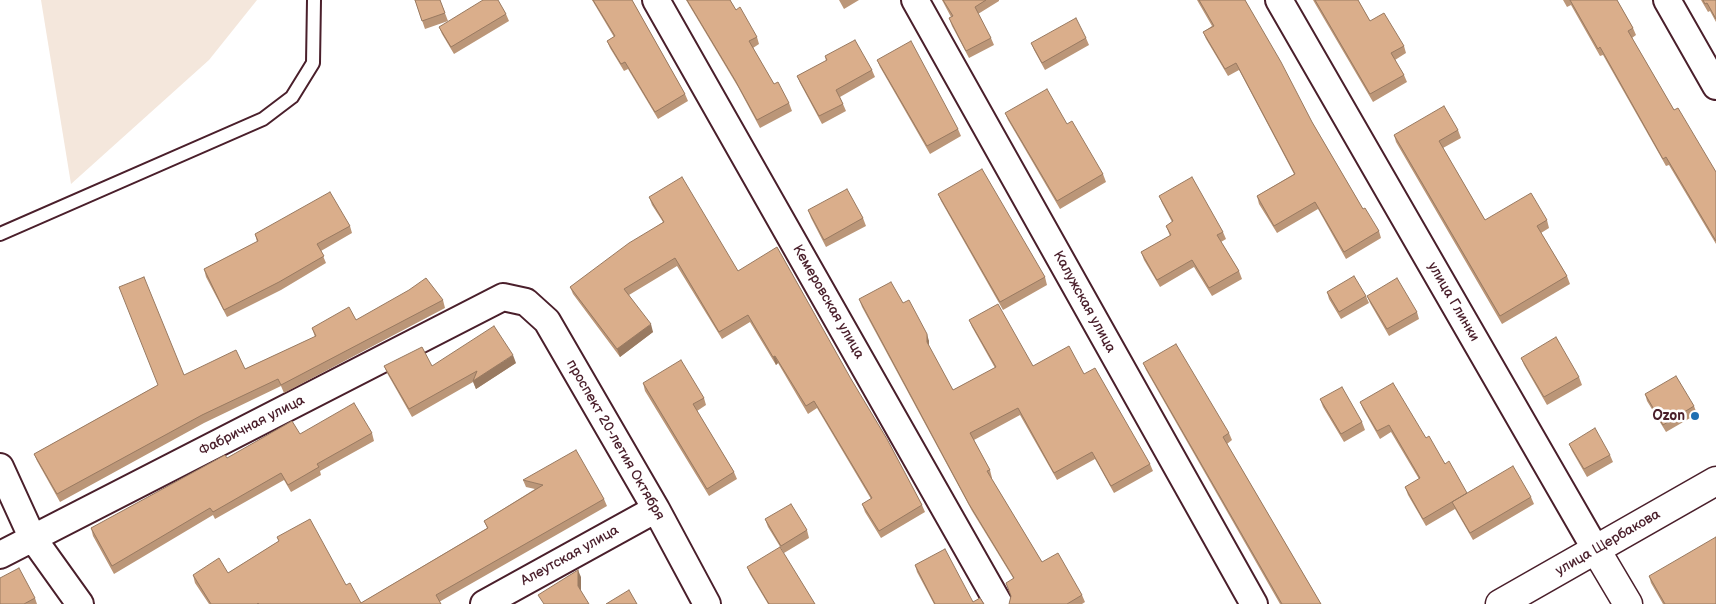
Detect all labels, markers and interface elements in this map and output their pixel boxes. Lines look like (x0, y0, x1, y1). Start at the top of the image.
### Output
street label: Кемеровская улица (788, 242, 868, 362)
street label: Калужская улица (1049, 248, 1119, 356)
street label: улица Глинки (1423, 259, 1483, 345)
street label: проспект 20-летия Октября (562, 357, 668, 523)
street label: Фабричная улица (196, 392, 308, 460)
place label: Ozon (1652, 408, 1685, 424)
marker: Ozon (1689, 410, 1701, 422)
street label: улица Щербакова (1553, 506, 1663, 580)
street label: Алеутская улица (518, 522, 622, 590)

